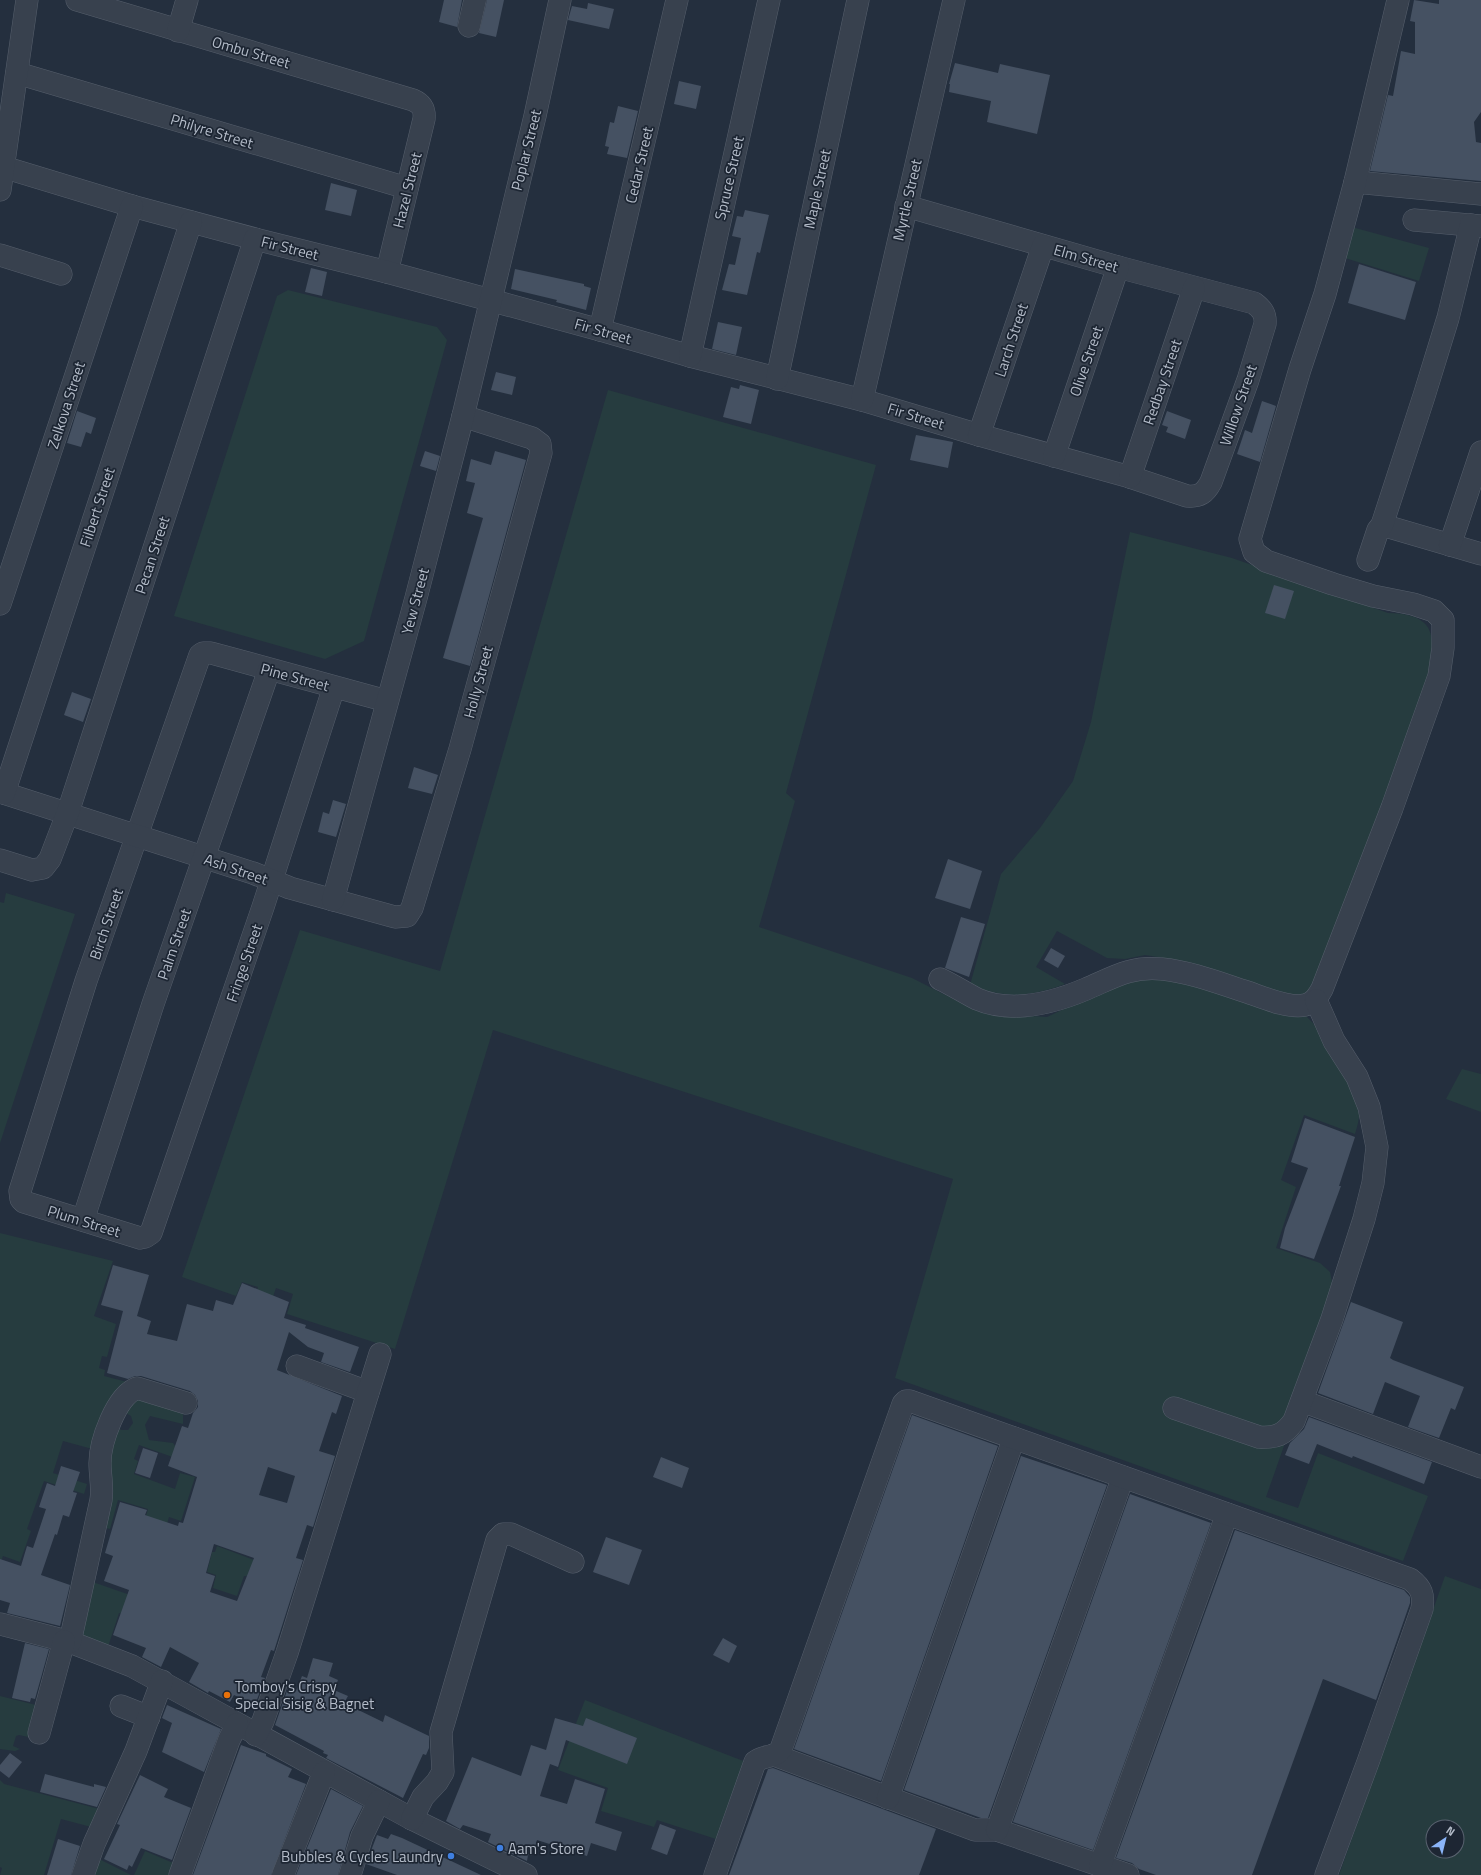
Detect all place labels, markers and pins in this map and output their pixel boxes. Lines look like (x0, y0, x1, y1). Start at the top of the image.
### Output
place label: Tomboy's Crispy Special Sisig & Bagnet (235, 1675, 375, 1715)
marker: Tomboy's Crispy Special Sisig & Bagnet (222, 1690, 232, 1700)
place label: Aam's Store (508, 1837, 584, 1860)
marker: Aam's Store (495, 1843, 505, 1853)
place label: Bubbles & Cycles Laundry (281, 1845, 443, 1868)
marker: Bubbles & Cycles Laundry (446, 1851, 456, 1861)

